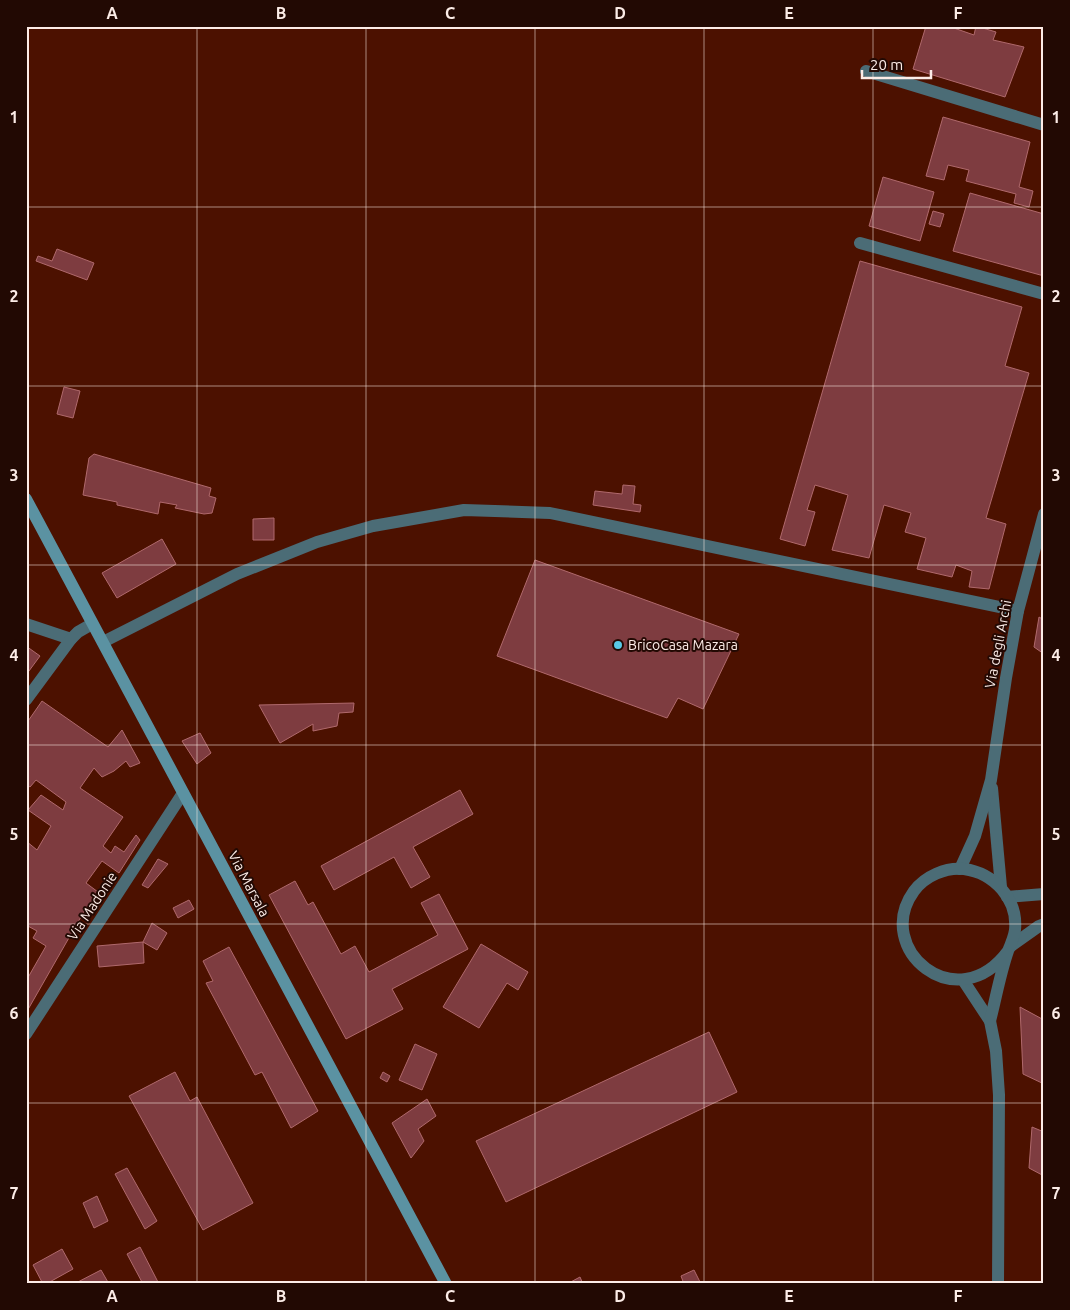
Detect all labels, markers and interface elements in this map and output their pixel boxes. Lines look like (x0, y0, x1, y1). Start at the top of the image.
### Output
text: A (106, 4, 118, 22)
text: B (276, 4, 286, 22)
text: C (445, 4, 455, 22)
text: D (614, 4, 626, 22)
text: E (784, 4, 794, 22)
text: F (954, 4, 963, 22)
scale bar (862, 48, 931, 80)
text: 20 m (870, 56, 903, 73)
text: 1 (9, 108, 19, 126)
text: 1 (1051, 108, 1061, 126)
text: 2 (9, 287, 19, 305)
text: 2 (1051, 287, 1061, 305)
text: 3 (9, 466, 19, 484)
text: 3 (1051, 466, 1061, 484)
street label: Via degli Archi (982, 598, 1014, 690)
place label: BricoCasa Mazara (628, 637, 738, 653)
marker: BricoCasa Mazara (612, 639, 624, 651)
text: 4 (9, 646, 19, 664)
text: 4 (1051, 646, 1061, 664)
text: 5 (9, 825, 19, 843)
text: 5 (1051, 825, 1061, 843)
street label: Via Marsala (225, 848, 273, 920)
street label: Via Madonie (64, 869, 120, 943)
text: 6 (9, 1004, 19, 1022)
text: 6 (1051, 1004, 1061, 1022)
text: 7 (9, 1184, 19, 1202)
text: 7 (1051, 1184, 1061, 1202)
text: A (106, 1287, 118, 1305)
text: B (276, 1287, 286, 1305)
text: C (445, 1287, 455, 1305)
text: D (614, 1287, 626, 1305)
text: E (784, 1287, 794, 1305)
text: F (954, 1287, 963, 1305)

